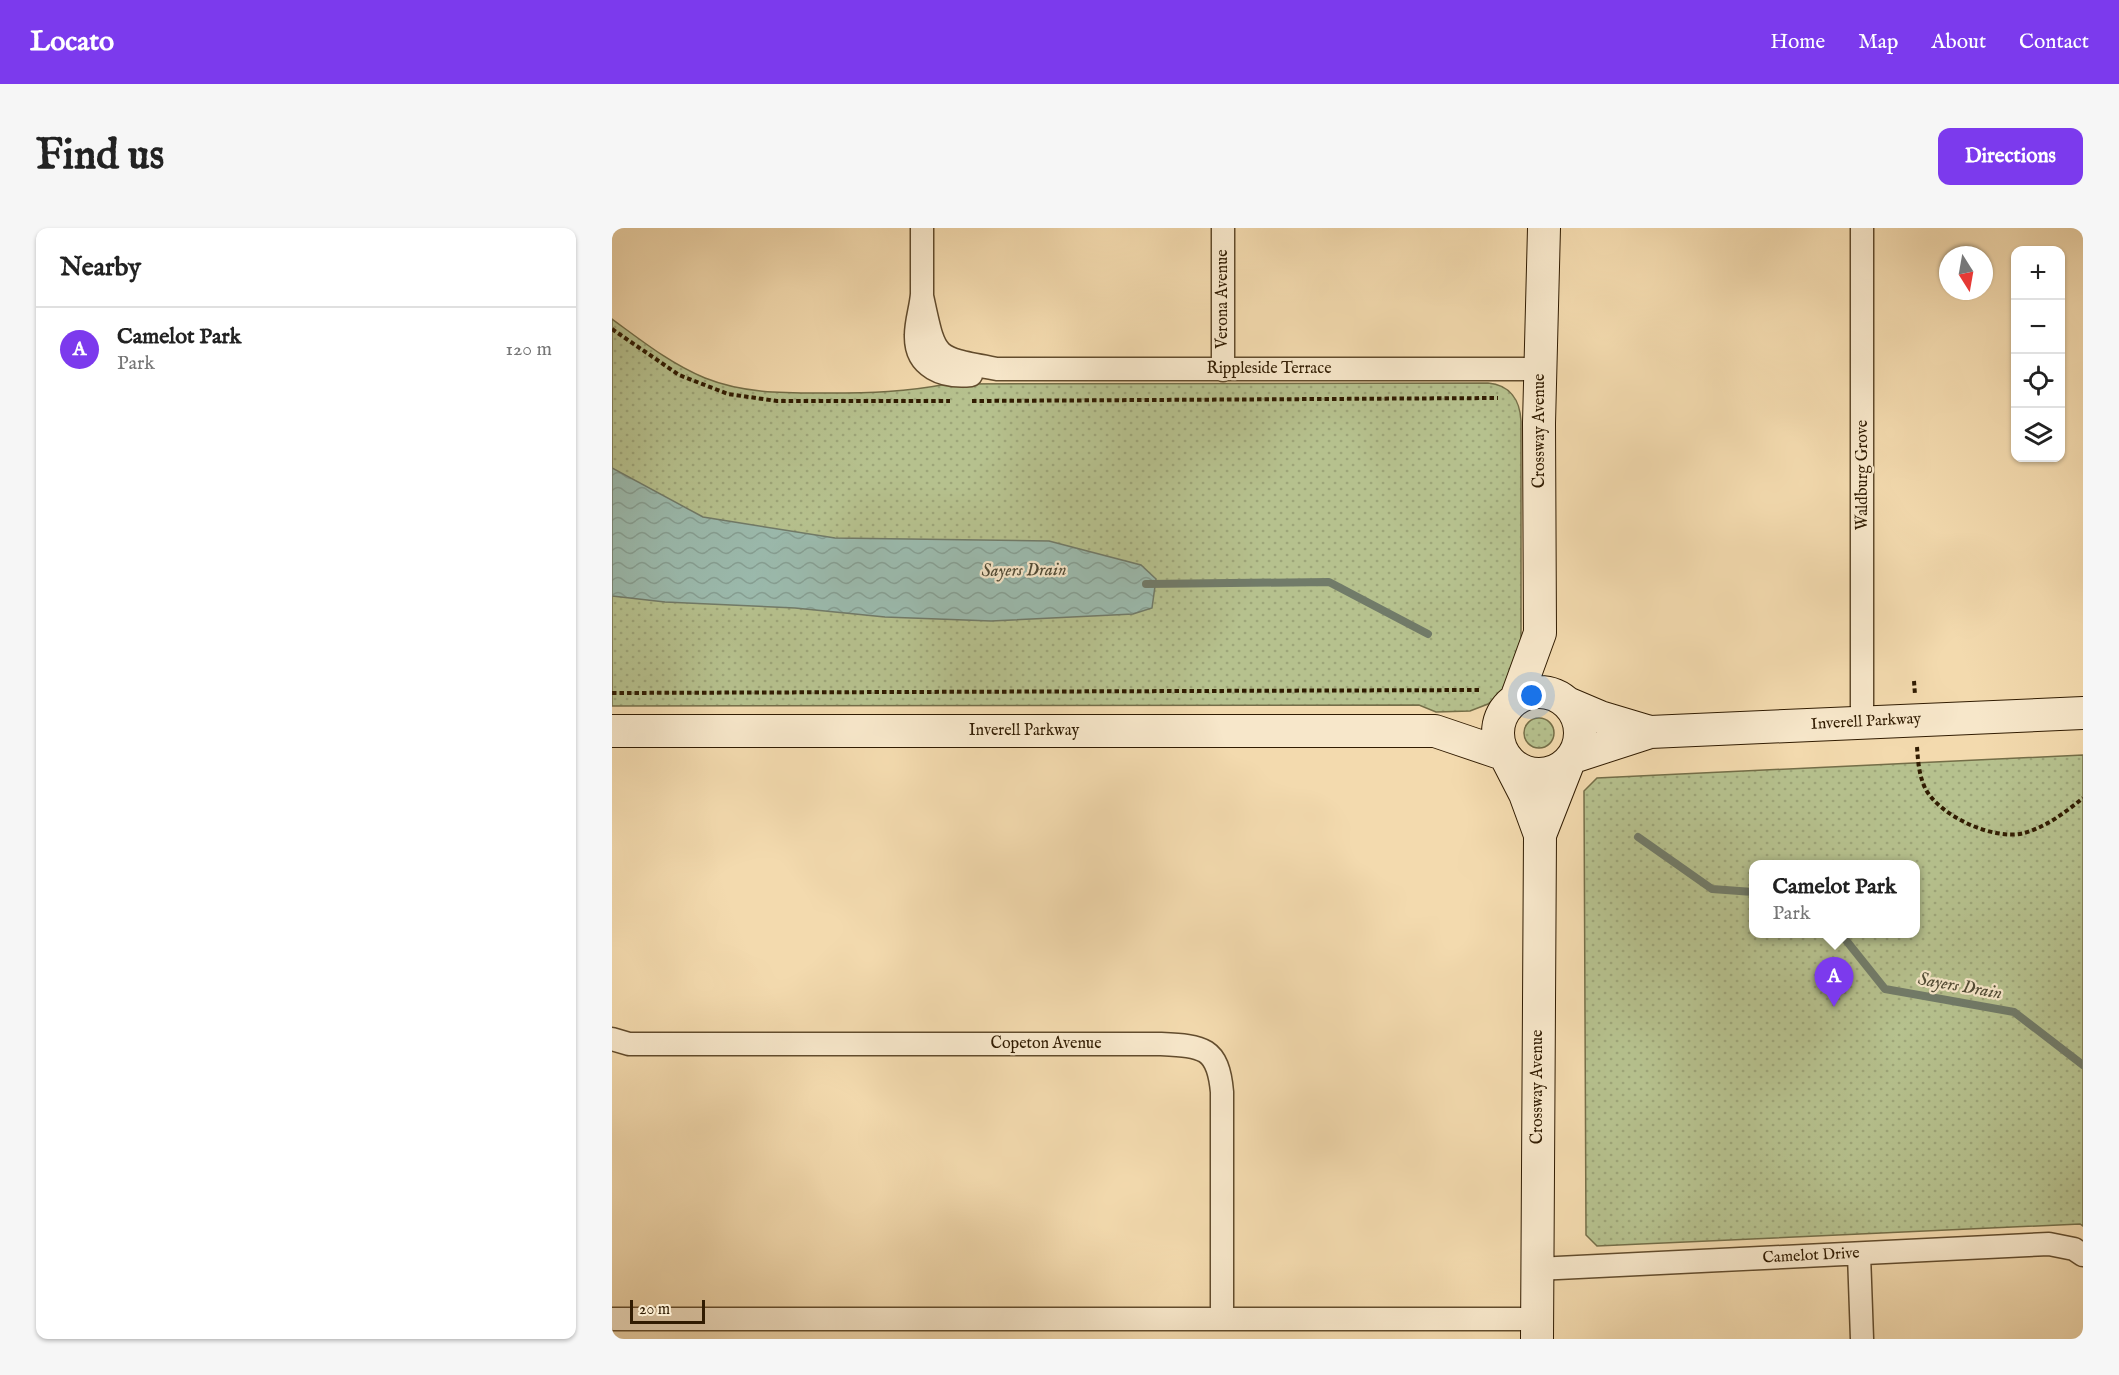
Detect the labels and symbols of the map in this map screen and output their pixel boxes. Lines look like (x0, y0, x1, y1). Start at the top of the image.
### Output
north arrow (1939, 246, 1993, 300)
street label: Verona Avenue (1213, 249, 1233, 350)
street label: Rippleside Terrace (1207, 359, 1331, 379)
street label: Crossway Avenue (1530, 374, 1550, 488)
street label: Waldburg Grove (1853, 420, 1873, 530)
water label: Sayers Drain (981, 559, 1067, 583)
your location (1517, 681, 1546, 710)
street label: Inverell Parkway (1810, 709, 1922, 735)
street label: Inverell Parkway (969, 721, 1079, 741)
pin: A (1814, 958, 1854, 1007)
water label: Sayers Drain (1916, 968, 2004, 1006)
street label: Crossway Avenue (1528, 1030, 1548, 1144)
street label: Copeton Avenue (991, 1034, 1102, 1054)
street label: Camelot Drive (1762, 1243, 1860, 1269)
scale bar (630, 1297, 705, 1324)

